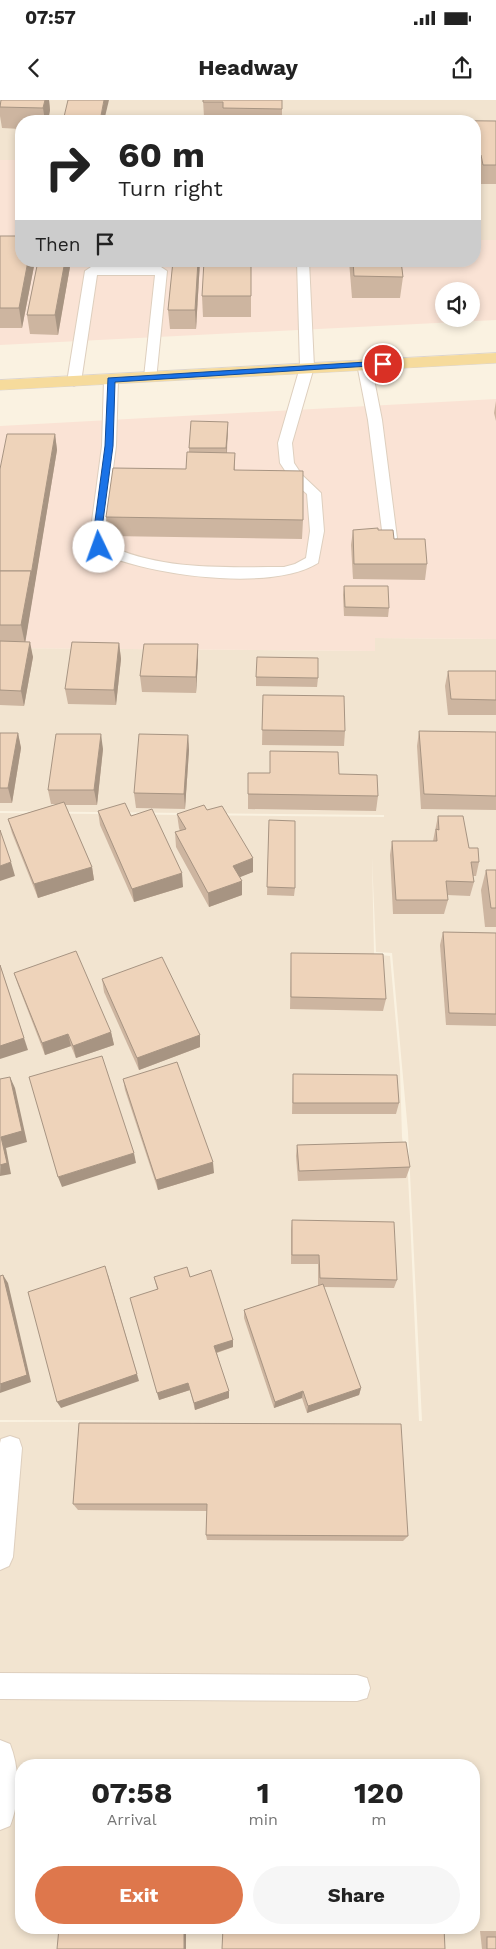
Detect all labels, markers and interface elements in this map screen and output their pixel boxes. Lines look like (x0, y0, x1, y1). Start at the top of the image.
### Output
text: 07:57 (25, 6, 76, 29)
icon: back (20, 54, 48, 82)
icon: share (448, 54, 476, 82)
text: Headway (198, 55, 298, 80)
text: 60 m (118, 134, 205, 176)
icon: right (35, 135, 100, 200)
text: Turn right (118, 176, 223, 201)
icon: arrive (91, 230, 119, 258)
text: Then (35, 233, 81, 256)
map controls (435, 282, 480, 327)
button: sound (435, 282, 480, 327)
pin (362, 343, 404, 385)
icon: arrive (369, 350, 397, 378)
position arrow (72, 520, 124, 572)
text: 07:58 (91, 1775, 173, 1810)
text: 1 (257, 1775, 270, 1810)
text: 120 (354, 1775, 404, 1810)
text: Arrival (107, 1810, 157, 1829)
text: min (249, 1810, 278, 1829)
text: m (371, 1810, 387, 1829)
button: Exit (35, 1866, 243, 1924)
button: Share (253, 1866, 460, 1924)

